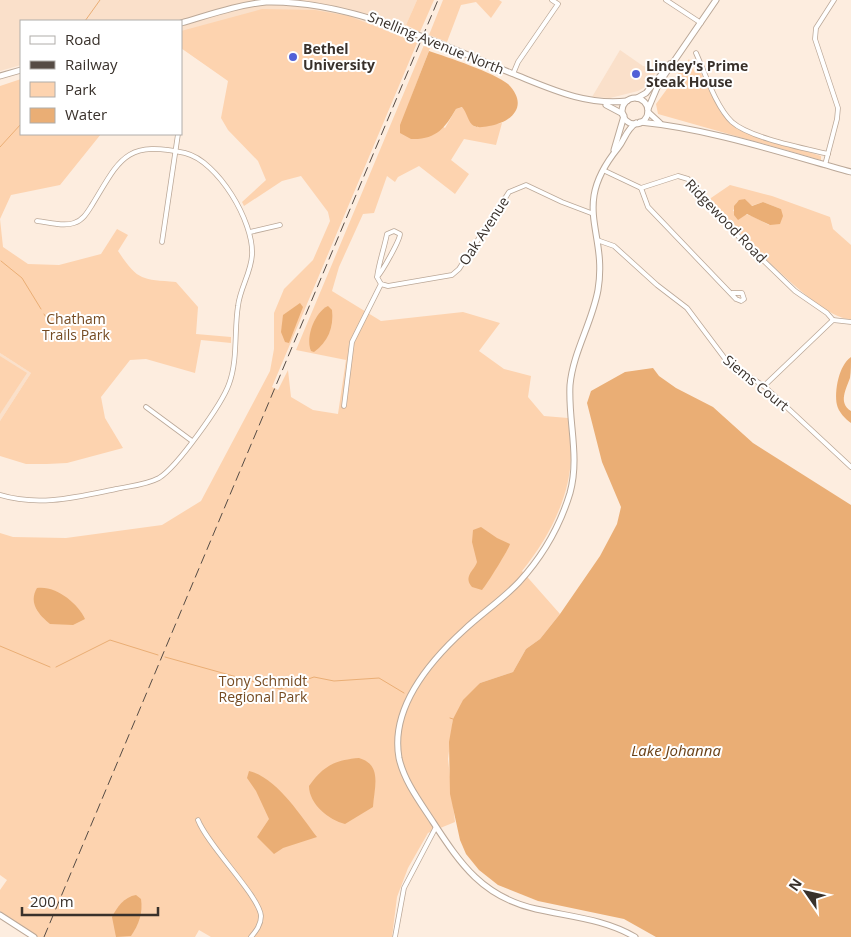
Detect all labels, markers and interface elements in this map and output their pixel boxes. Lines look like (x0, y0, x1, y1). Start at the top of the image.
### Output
street label: Snelling Avenue North (365, 7, 507, 79)
legend (20, 20, 182, 135)
text: Road (65, 29, 101, 49)
place label: Bethel University (303, 39, 375, 74)
marker: Bethel University (287, 51, 299, 63)
text: Railway (65, 54, 118, 74)
place label: Lindey's Prime Steak House (646, 56, 748, 91)
marker: Lindey's Prime Steak House (630, 68, 642, 80)
text: Park (65, 79, 96, 99)
text: Water (65, 104, 107, 124)
street label: Ridgewood Road (681, 175, 771, 267)
street label: Oak Avenue (454, 193, 513, 269)
park label: Chatham Trails Park (42, 309, 111, 344)
street label: Siems Court (720, 350, 793, 415)
park label: Tony Schmidt Regional Park (219, 671, 308, 706)
water label: Lake Johanna (631, 740, 721, 760)
north arrow (781, 867, 831, 917)
text: N (784, 874, 806, 894)
scale bar (22, 884, 159, 916)
text: 200 m (30, 891, 74, 911)

